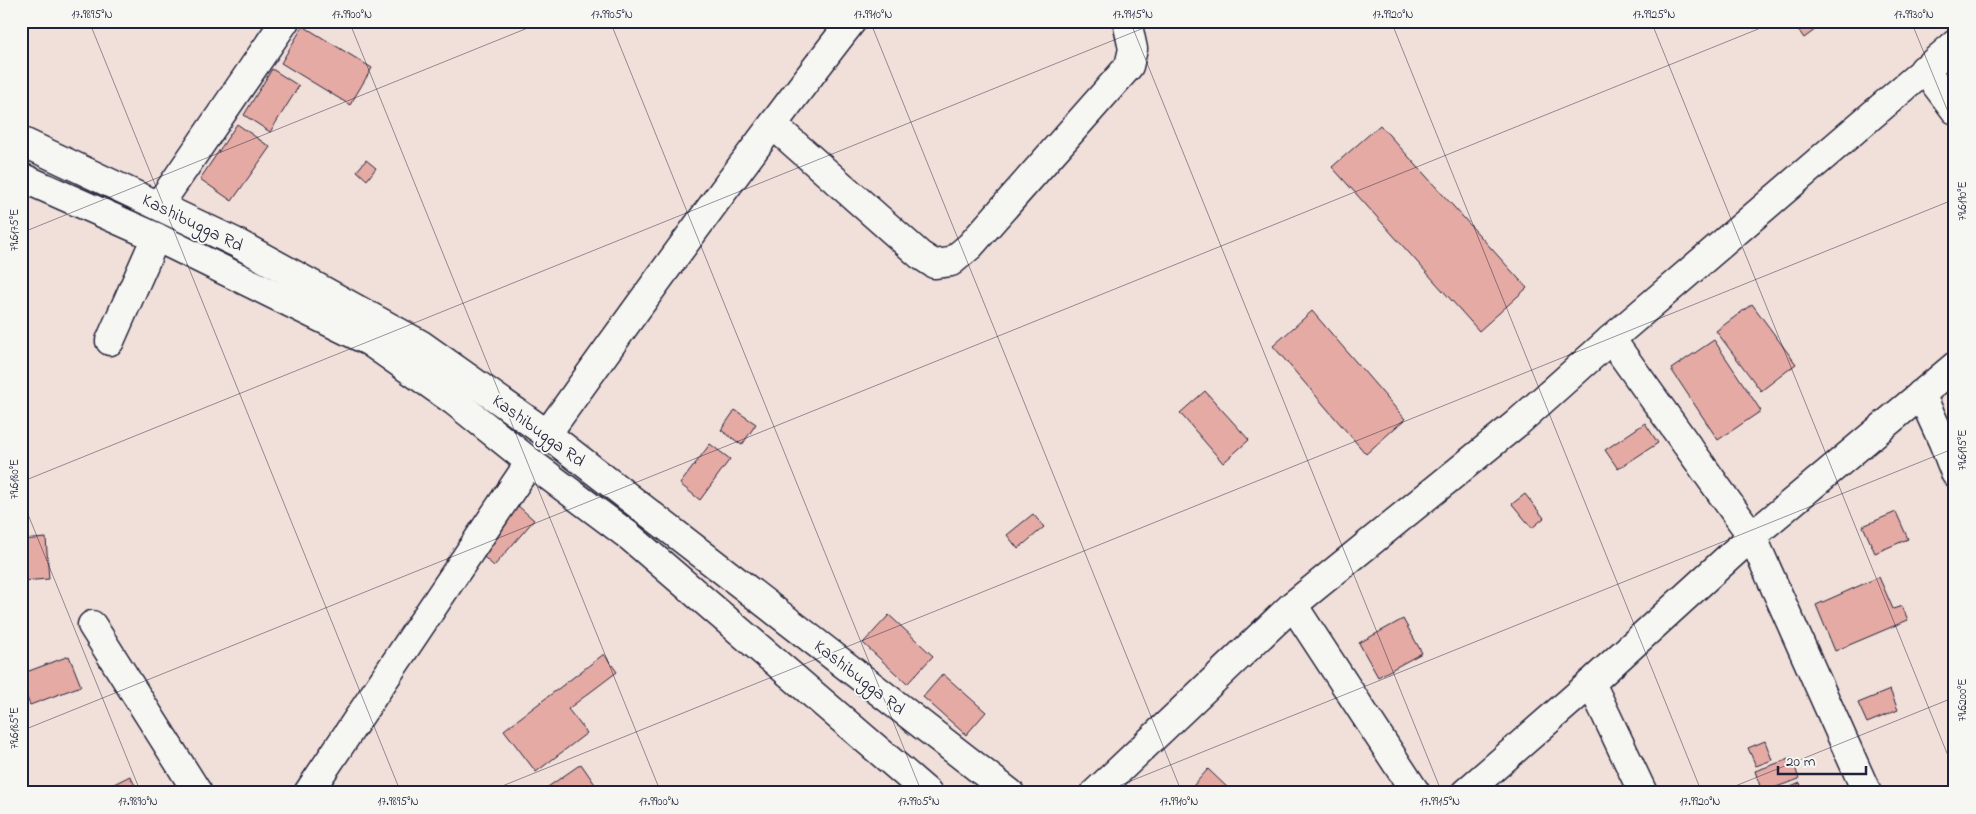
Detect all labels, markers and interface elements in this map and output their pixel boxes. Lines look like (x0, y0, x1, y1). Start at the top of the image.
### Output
text: 17.9895°N (71, 6, 113, 24)
text: 17.9900°N (332, 6, 372, 24)
text: 17.9905°N (591, 6, 633, 24)
text: 17.9910°N (854, 6, 892, 24)
text: 17.9915°N (1113, 6, 1153, 24)
text: 17.9920°N (1373, 6, 1413, 24)
text: 17.9925°N (1633, 6, 1675, 24)
text: 17.9930°N (1894, 6, 1934, 24)
text: 79.6190°E (1954, 181, 1972, 221)
street label: Kashibugga Rd (137, 188, 247, 260)
text: 79.6175°E (6, 209, 24, 251)
street label: Kashibugga Rd (485, 389, 590, 475)
text: 79.6195°E (1954, 429, 1972, 471)
text: 79.6180°E (6, 459, 24, 499)
street label: Kashibugga Rd (807, 635, 910, 723)
text: 79.6200°E (1954, 678, 1972, 722)
text: 79.6185°E (6, 707, 24, 749)
scale bar (1778, 744, 1866, 776)
text: 20 m (1786, 751, 1816, 773)
text: 17.9890°N (118, 793, 158, 811)
text: 17.9895°N (377, 793, 419, 811)
text: 17.9900°N (639, 793, 679, 811)
text: 17.9905°N (898, 793, 940, 811)
text: 17.9910°N (1160, 793, 1198, 811)
text: 17.9915°N (1420, 793, 1460, 811)
text: 17.9920°N (1680, 793, 1720, 811)

